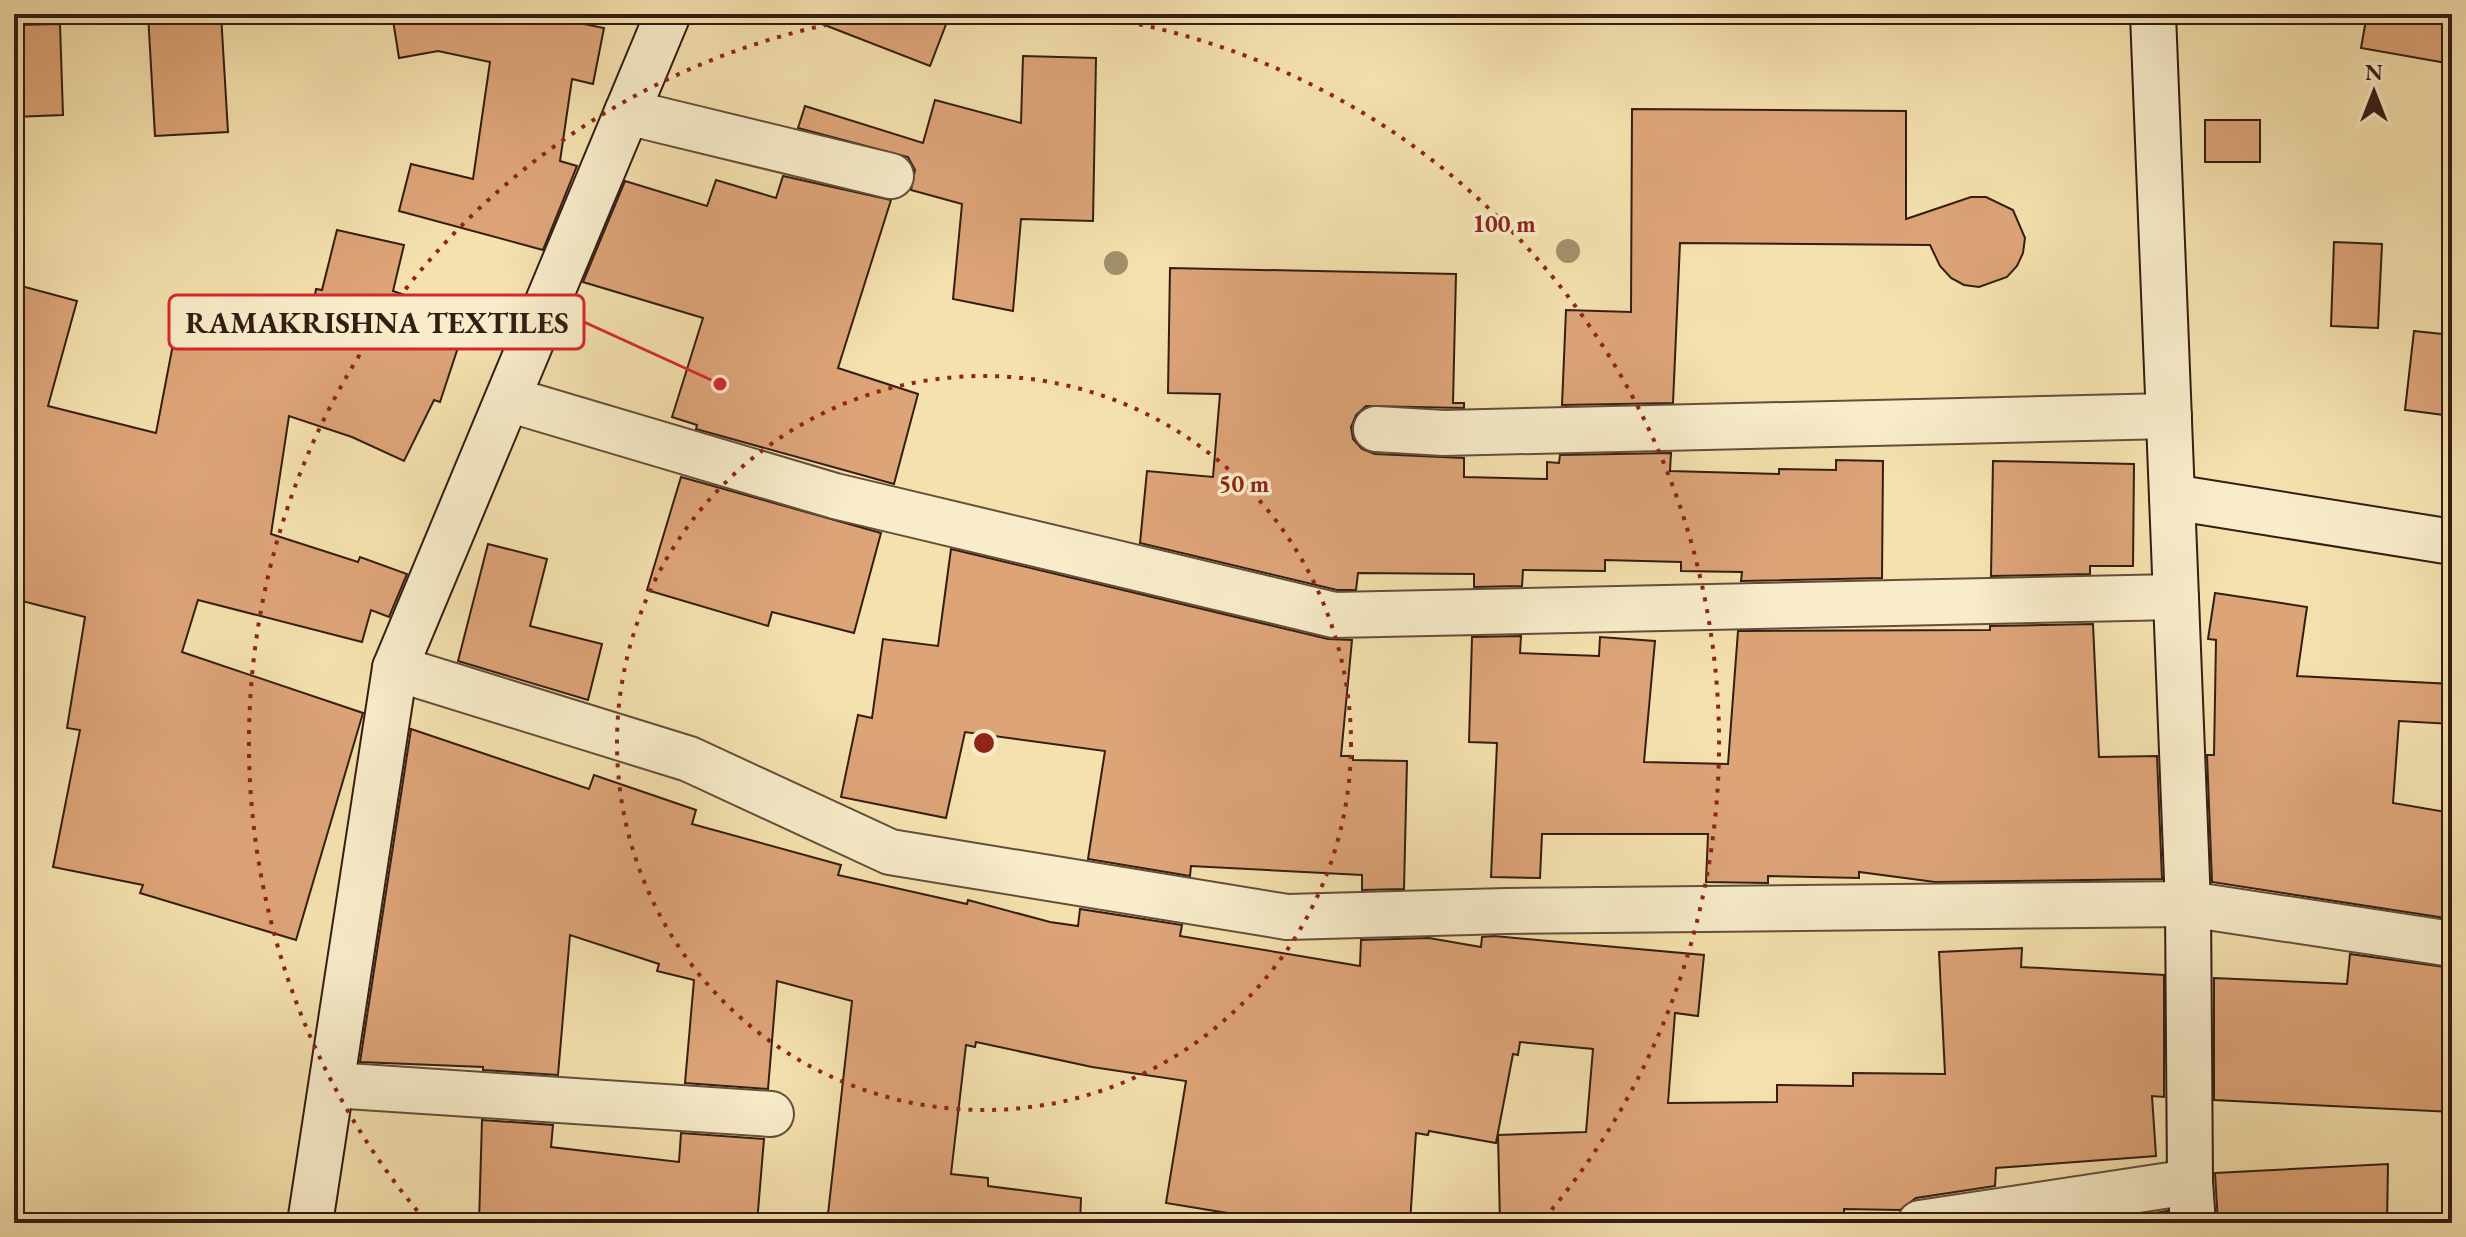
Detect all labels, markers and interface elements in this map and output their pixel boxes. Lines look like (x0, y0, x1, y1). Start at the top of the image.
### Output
north arrow (2334, 52, 2414, 132)
text: N (2365, 58, 2383, 87)
text: 100 m (1472, 208, 1536, 239)
callout: RAMAKRISHNA TEXTILES (169, 295, 584, 349)
text: RAMAKRISHNA TEXTILES (185, 303, 569, 342)
text: 50 m (1219, 468, 1269, 499)
centre of rings (970, 729, 998, 757)

